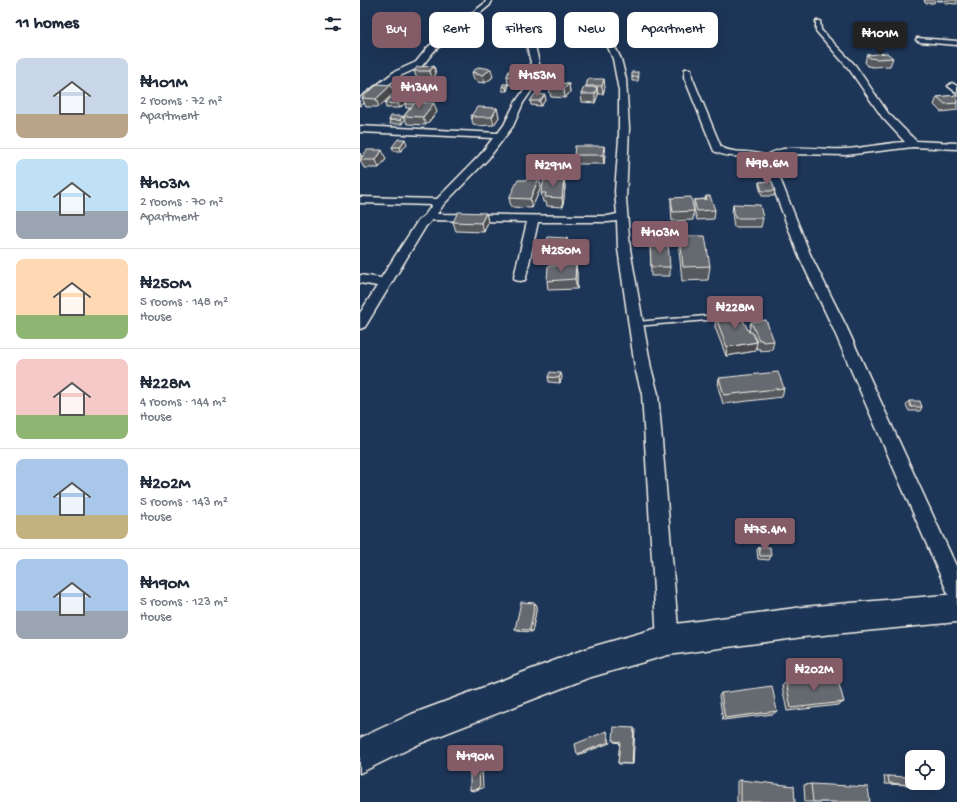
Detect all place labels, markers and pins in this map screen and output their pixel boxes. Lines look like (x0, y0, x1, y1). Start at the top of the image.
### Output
pin: ₦101M (852, 22, 908, 56)
pin: ₦153M (509, 64, 565, 98)
pin: ₦134M (391, 76, 447, 110)
pin: ₦98.6M (734, 152, 800, 186)
pin: ₦291M (525, 154, 581, 188)
pin: ₦103M (632, 221, 688, 255)
pin: ₦250M (533, 239, 589, 273)
pin: ₦228M (707, 296, 763, 330)
pin: ₦75.4M (732, 518, 798, 552)
pin: ₦202M (786, 658, 842, 692)
pin: ₦190M (447, 745, 503, 779)

